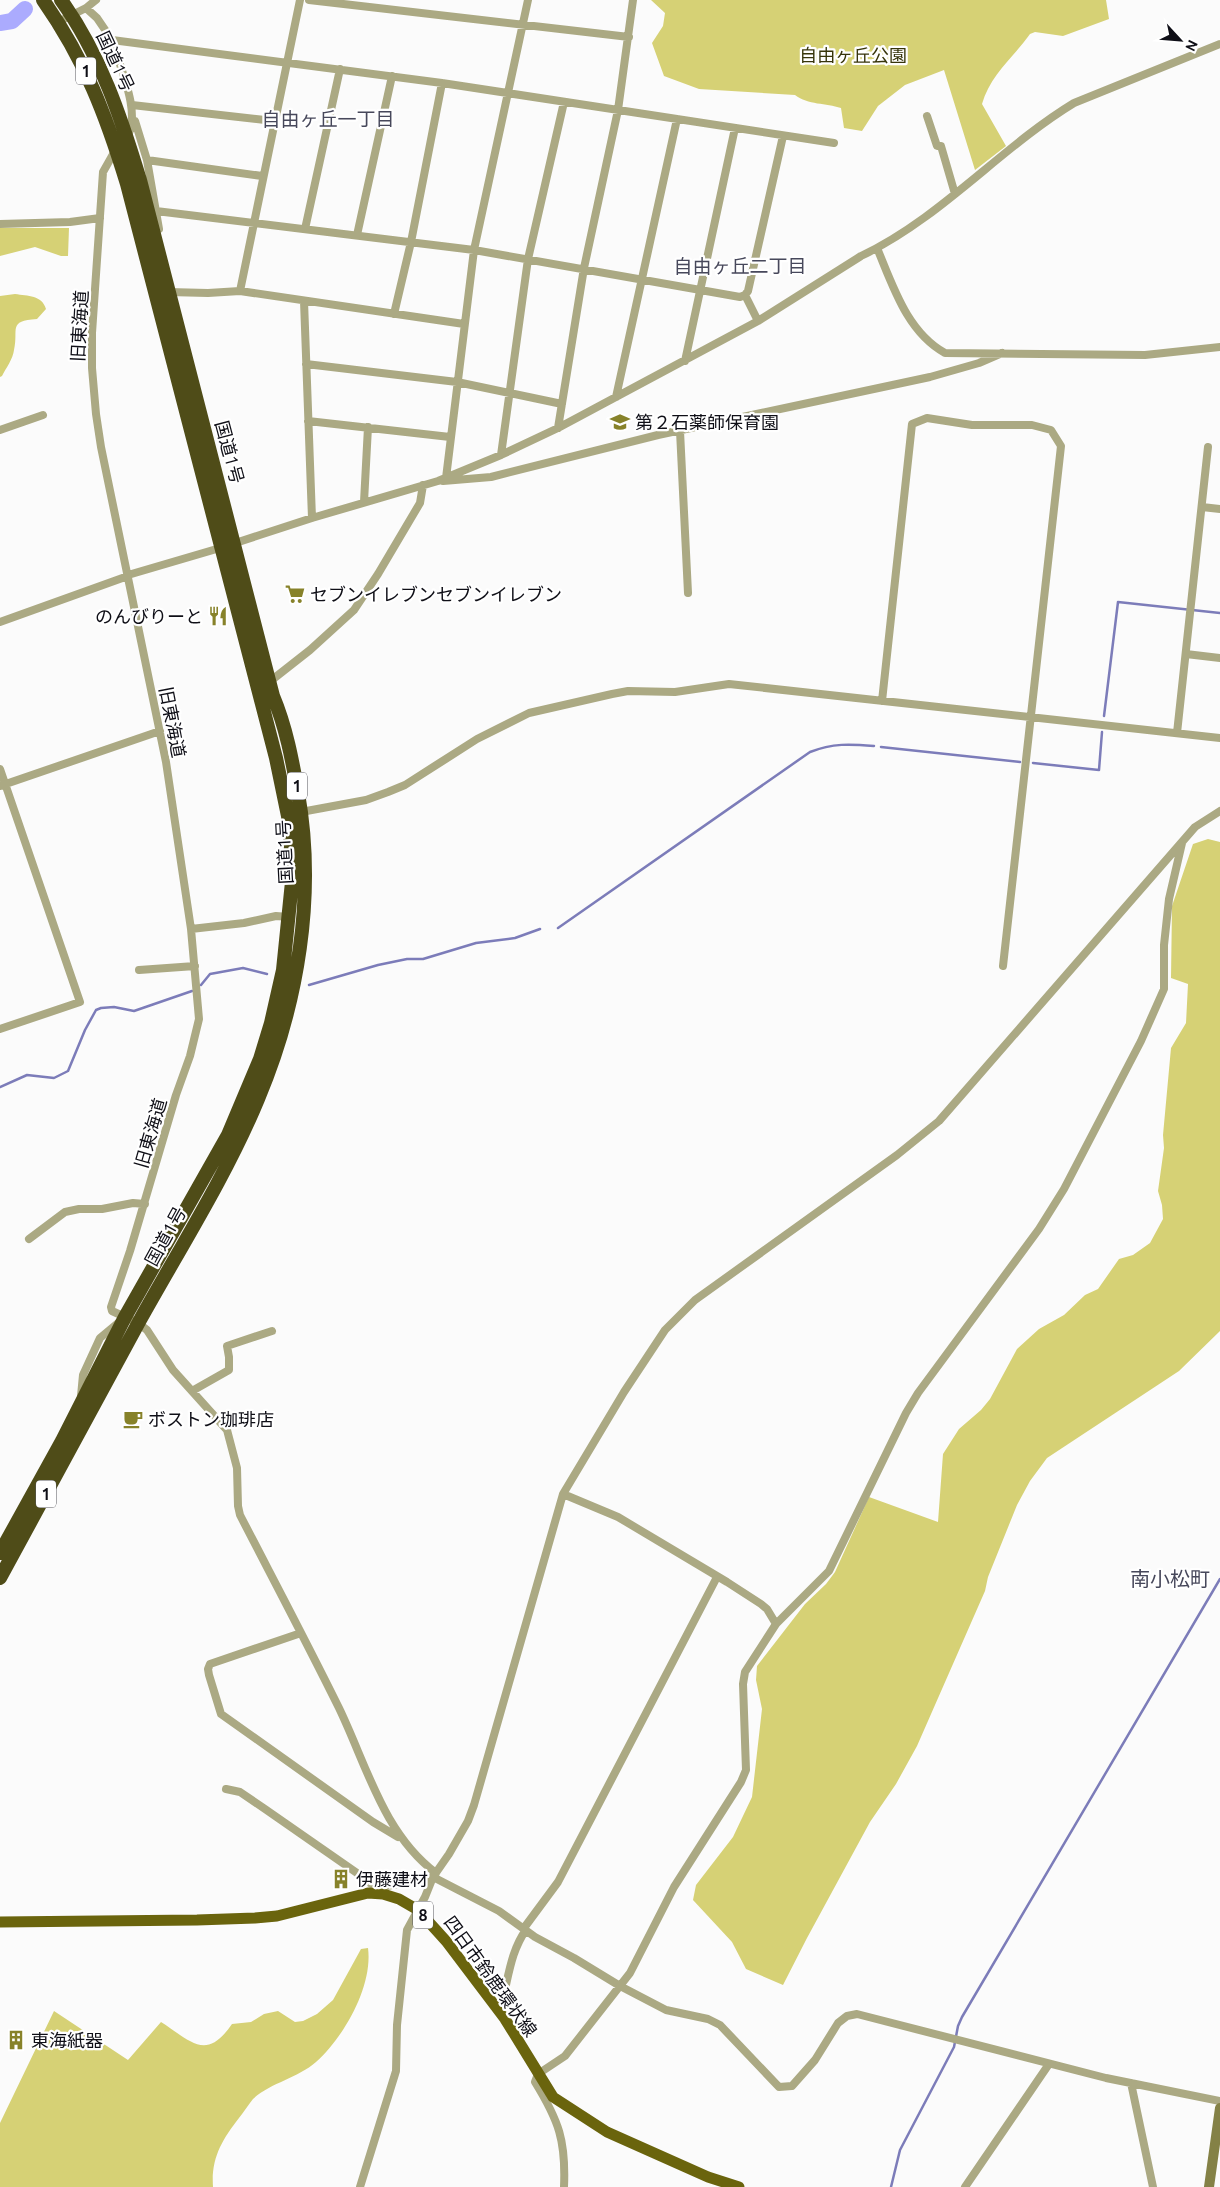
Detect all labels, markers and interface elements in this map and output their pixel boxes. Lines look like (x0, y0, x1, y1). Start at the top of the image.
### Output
north arrow (1155, 15, 1205, 65)
street label: 国道1号 (93, 28, 139, 94)
text: N (1182, 37, 1201, 54)
park label: 自由ヶ丘公園 (799, 45, 907, 65)
road number: 1 (76, 58, 96, 84)
district label: 自由ヶ丘一丁目 (261, 108, 395, 130)
district label: 自由ヶ丘二丁目 (673, 255, 807, 277)
street label: 旧東海道 (67, 290, 91, 362)
school or university icon: 第２石薬師保育園 (609, 411, 631, 433)
place label: 第２石薬師保育園 (635, 412, 779, 432)
street label: 国道1号 (212, 418, 248, 486)
supermarket icon: セブンイレブンセブンイレブン (284, 583, 306, 605)
place label: セブンイレブンセブンイレブン (310, 584, 562, 604)
restaurant icon: のんびりーと (207, 605, 229, 627)
place label: のんびりーと (95, 606, 203, 626)
street label: 旧東海道 (156, 685, 190, 759)
road number: 1 (287, 772, 307, 799)
street label: 国道1号 (272, 819, 296, 885)
street label: 旧東海道 (130, 1096, 170, 1170)
street label: 国道1号 (141, 1203, 189, 1269)
cafe icon: ボストン珈琲店 (122, 1408, 144, 1430)
place label: ボストン珈琲店 (148, 1409, 274, 1429)
road number: 1 (36, 1480, 56, 1508)
district label: 南小松町 (1130, 1567, 1210, 1590)
building icon: 伊藤建材 (330, 1868, 352, 1890)
place label: 伊藤建材 (356, 1869, 428, 1889)
road number: 8 (413, 1902, 433, 1928)
street label: 四日市鈴鹿環状線 (441, 1912, 541, 2040)
building icon: 東海紙器 (5, 2029, 27, 2051)
place label: 東海紙器 (31, 2030, 103, 2050)

